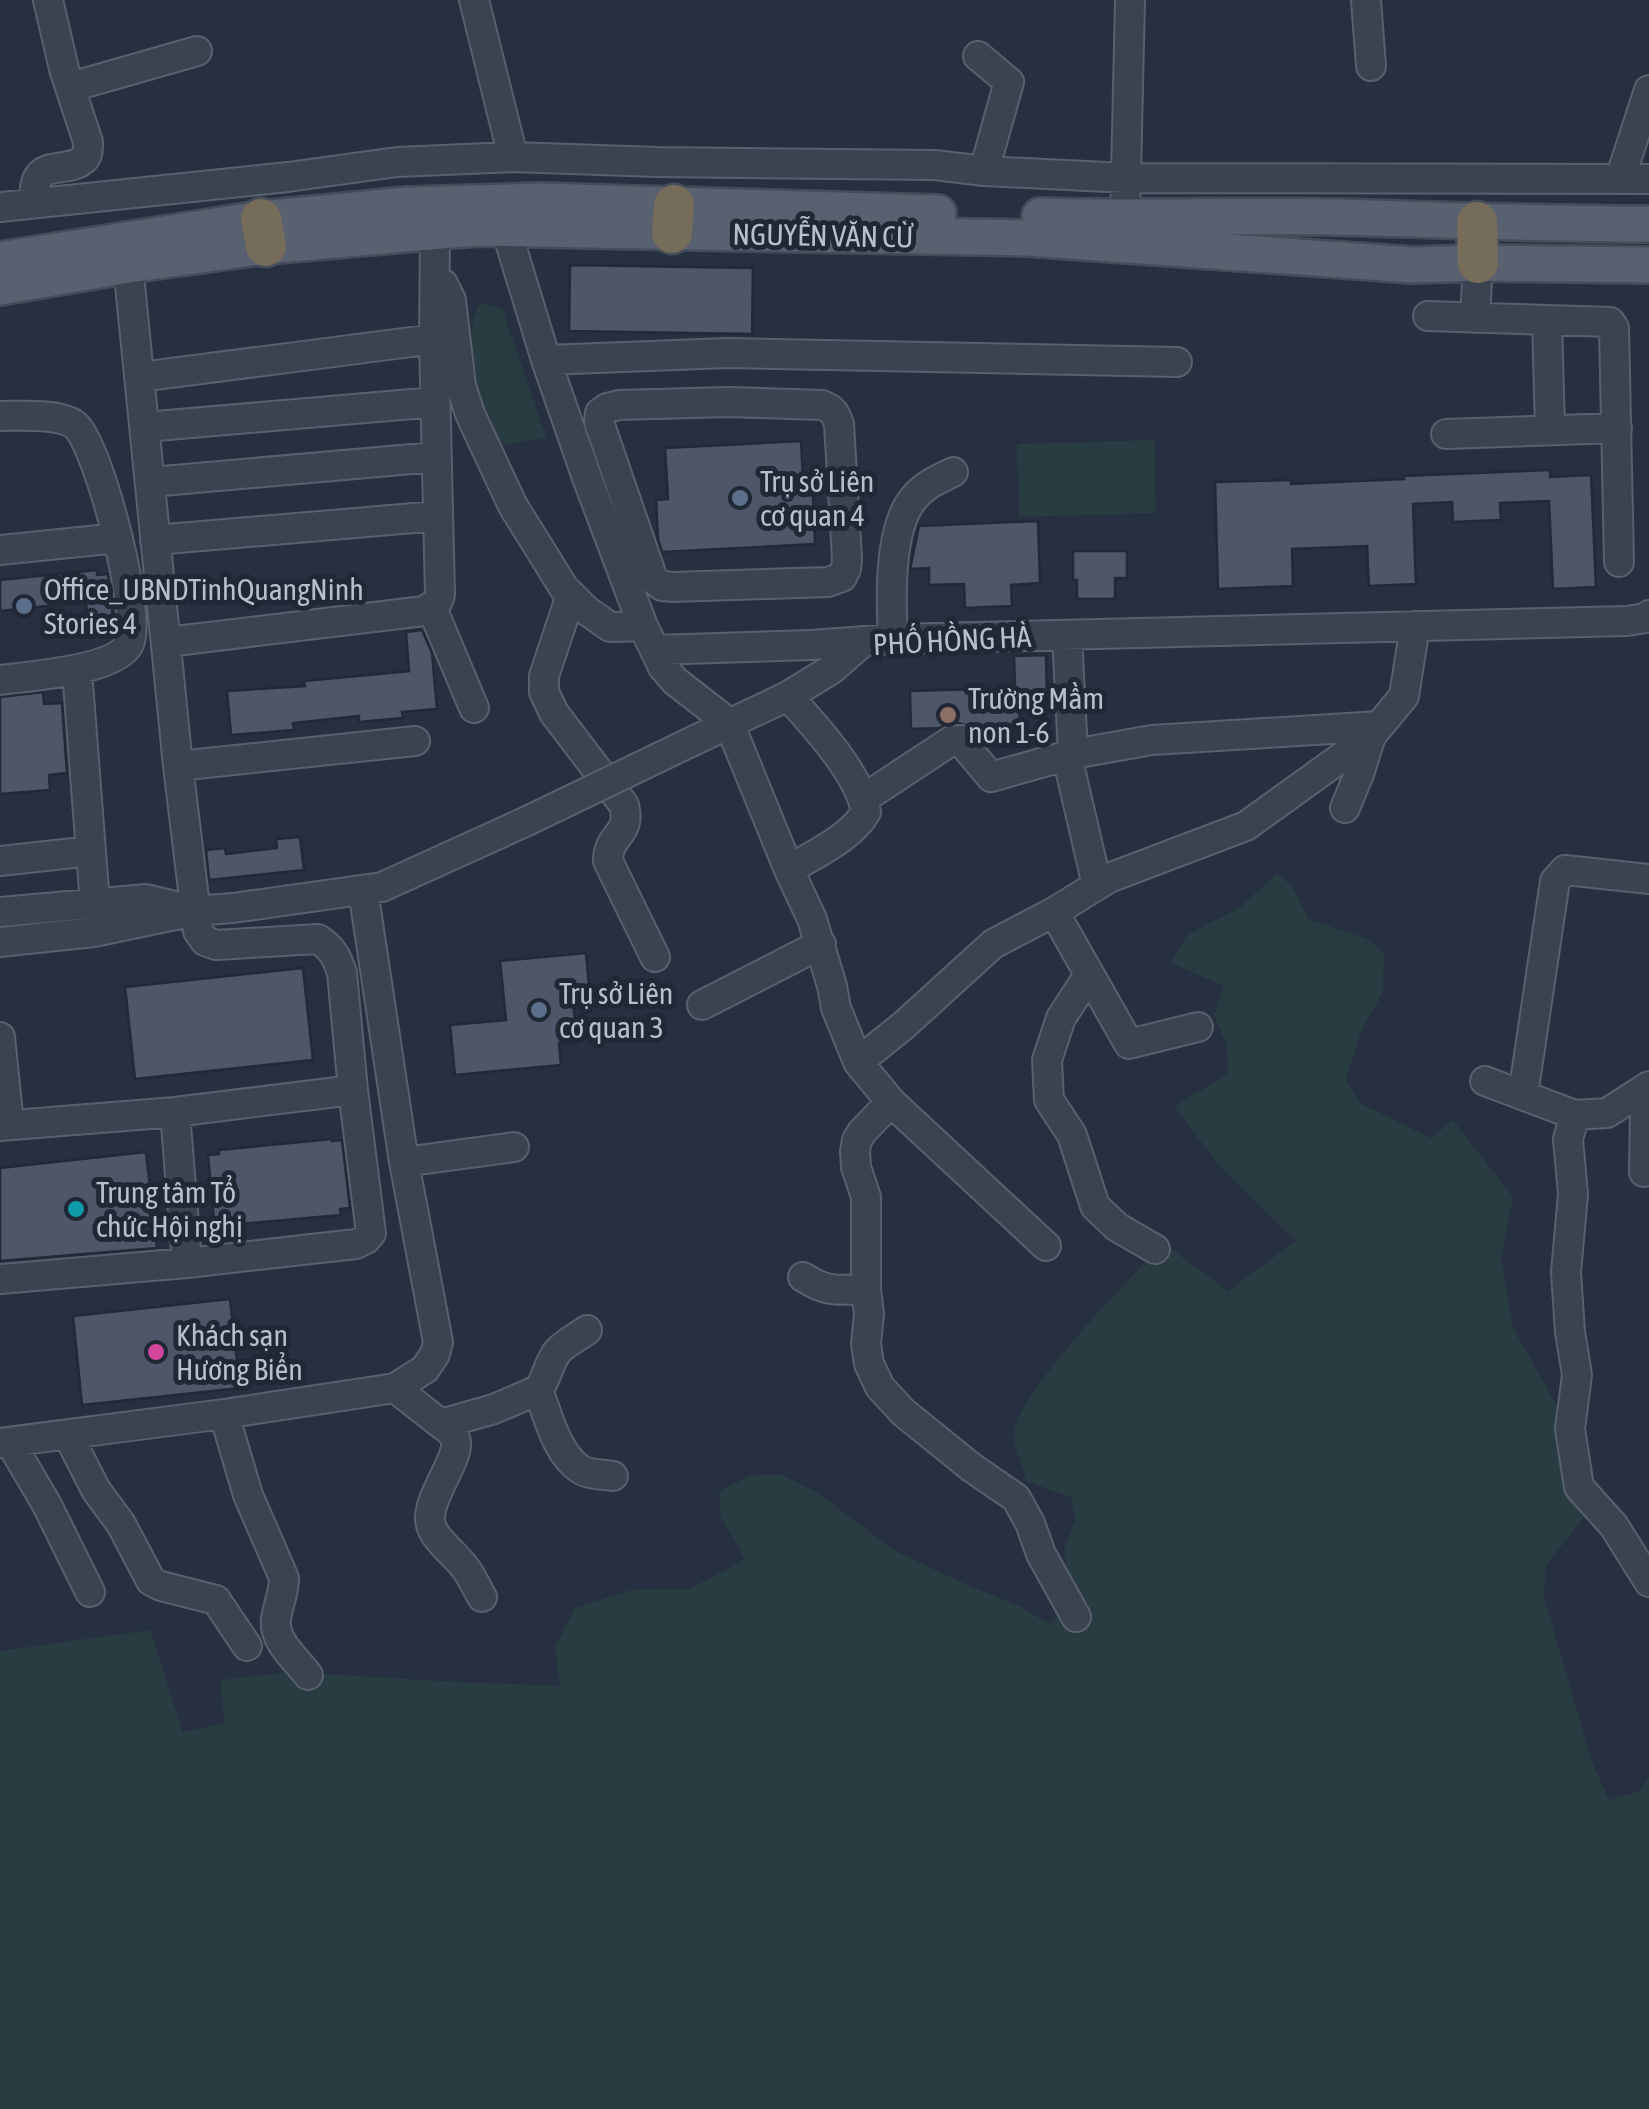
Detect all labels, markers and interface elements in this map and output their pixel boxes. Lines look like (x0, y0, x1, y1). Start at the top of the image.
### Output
street label: NGUYỄN VĂN CỪ (732, 214, 914, 254)
place label: Trụ sở Liên cơ quan 4 (760, 464, 874, 532)
marker: Trụ sở Liên cơ quan 4 (729, 487, 751, 509)
place label: Office_UBNDTinhQuangNinh Stories 4 (44, 572, 364, 640)
marker: Office_UBNDTinhQuangNinh Stories 4 (13, 595, 35, 617)
street label: PHỐ HỒNG HÀ (872, 616, 1032, 661)
place label: Trường Mầm non 1-6 (968, 681, 1104, 749)
marker: Trường Mầm non 1-6 (937, 704, 959, 726)
place label: Trụ sở Liên cơ quan 3 (559, 976, 673, 1044)
marker: Trụ sở Liên cơ quan 3 (528, 999, 550, 1021)
place label: Trung tâm Tổ chức Hội nghị (96, 1175, 243, 1243)
marker: Trung tâm Tổ chức Hội nghị (65, 1198, 87, 1220)
place label: Khách sạn Hương Biển (176, 1318, 303, 1386)
marker: Khách sạn Hương Biển (145, 1341, 167, 1363)

